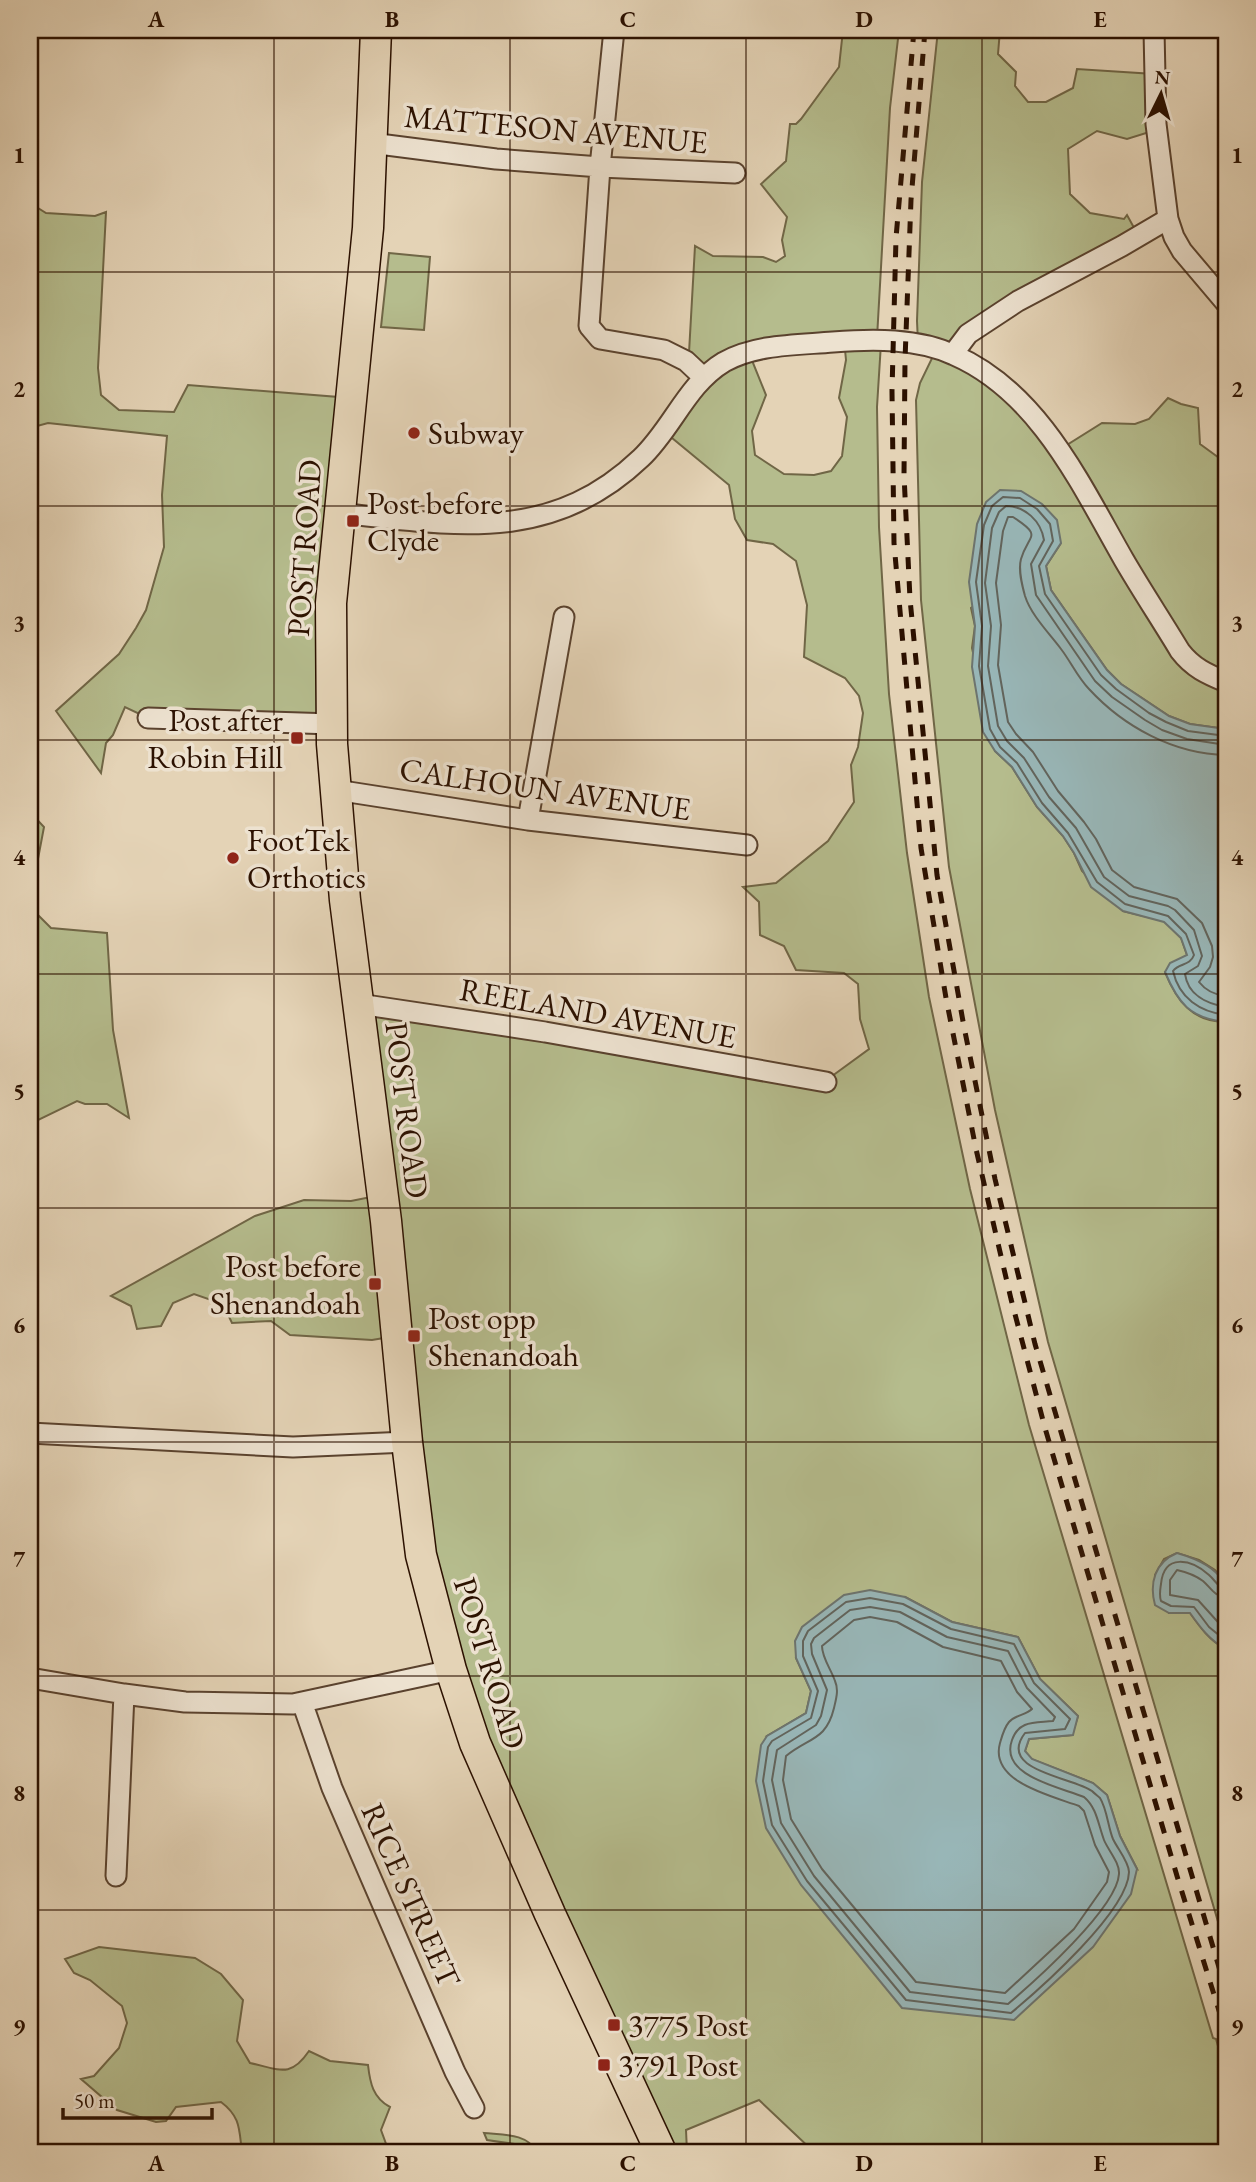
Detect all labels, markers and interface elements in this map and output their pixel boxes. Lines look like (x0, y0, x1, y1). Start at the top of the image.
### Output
text: A (147, 4, 165, 34)
text: B (385, 4, 399, 34)
text: C (620, 4, 636, 34)
text: D (855, 4, 873, 34)
text: E (1093, 4, 1107, 34)
north arrow (1126, 60, 1196, 130)
text: N (1154, 64, 1172, 91)
street label: MATTESON AVENUE (403, 95, 709, 163)
text: 1 (13, 140, 25, 170)
text: 1 (1231, 140, 1243, 170)
text: 2 (13, 374, 25, 404)
text: 2 (1231, 374, 1243, 404)
place label: Subway (428, 412, 525, 454)
marker: Subway (406, 425, 422, 441)
street label: POST ROAD (277, 458, 331, 638)
place label: Post before Clyde (367, 482, 503, 561)
marker: Post before Clyde (345, 513, 361, 529)
text: 3 (13, 608, 25, 638)
text: 3 (1231, 608, 1243, 638)
place label: Post after Robin Hill (148, 699, 283, 778)
marker: Post after Robin Hill (289, 730, 305, 746)
street label: CALHOUN AVENUE (397, 748, 693, 830)
place label: FootTek Orthotics (247, 819, 366, 898)
text: 4 (13, 842, 26, 872)
text: 4 (1231, 842, 1244, 872)
marker: FootTek Orthotics (225, 850, 241, 866)
street label: REELAND AVENUE (457, 968, 739, 1058)
street label: POST ROAD (375, 1019, 439, 1201)
text: 5 (13, 1076, 25, 1106)
text: 5 (1231, 1076, 1243, 1106)
place label: Post before Shenandoah (210, 1245, 361, 1324)
marker: Post before Shenandoah (367, 1276, 383, 1292)
place label: Post opp Shenandoah (428, 1297, 579, 1376)
text: 6 (13, 1310, 25, 1340)
text: 6 (1231, 1310, 1243, 1340)
marker: Post opp Shenandoah (406, 1328, 422, 1344)
text: 7 (13, 1544, 26, 1574)
text: 7 (1231, 1544, 1244, 1574)
street label: POST ROAD (444, 1572, 536, 1754)
text: 8 (13, 1778, 25, 1808)
text: 8 (1231, 1778, 1243, 1808)
street label: RICE STREET (352, 1796, 471, 1994)
place label: 3775 Post (628, 2004, 748, 2046)
text: 9 (13, 2012, 25, 2042)
text: 9 (1231, 2012, 1243, 2042)
marker: 3775 Post (606, 2017, 622, 2033)
place label: 3791 Post (618, 2044, 738, 2086)
marker: 3791 Post (596, 2057, 612, 2073)
scale bar (63, 2077, 212, 2121)
text: 50 m (74, 2087, 115, 2114)
text: A (147, 2148, 165, 2178)
text: B (385, 2148, 399, 2178)
text: C (620, 2148, 636, 2178)
text: D (855, 2148, 873, 2178)
text: E (1093, 2148, 1107, 2178)

